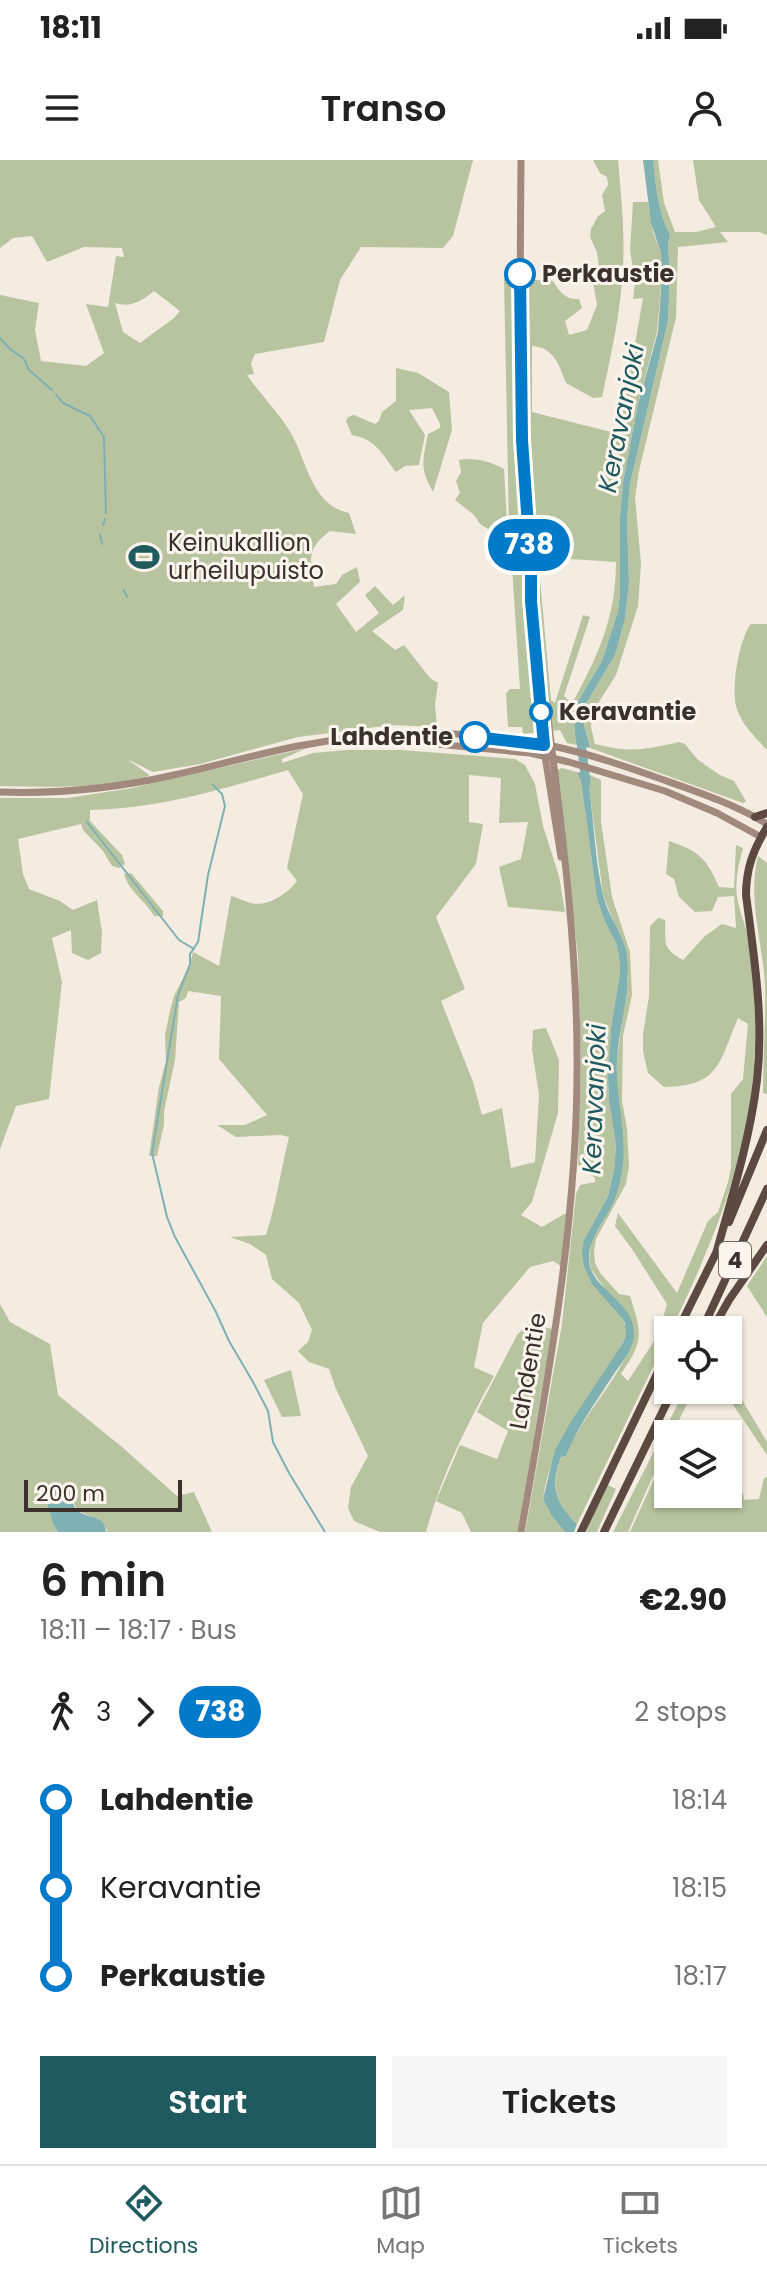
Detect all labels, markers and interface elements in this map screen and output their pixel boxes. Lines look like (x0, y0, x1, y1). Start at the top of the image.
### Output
text: 18:11 (40, 6, 102, 49)
text: Transo (320, 83, 447, 134)
icon: menu (40, 86, 84, 130)
icon: person (683, 86, 727, 130)
place label: Perkaustie (542, 257, 675, 290)
marker: Perkaustie (505, 259, 535, 289)
water label: Keravanjoki (589, 340, 653, 495)
line badge: 738 (483, 519, 575, 571)
text: 738 (504, 525, 554, 564)
place label: Keinukallion urheilupuisto (168, 526, 324, 587)
sports icon: Keinukallion urheilupuisto (127, 540, 161, 574)
place label: Keravantie (559, 695, 696, 728)
marker: Keravantie (530, 701, 552, 723)
place label: Lahdentie (330, 720, 453, 753)
marker: Lahdentie (460, 722, 490, 752)
water label: Keravanjoki (573, 1022, 615, 1175)
road number: 4 (719, 1242, 751, 1278)
street label: Lahdentie (501, 1310, 554, 1432)
map controls (654, 1316, 742, 1508)
button: locate (654, 1316, 742, 1404)
button: layers (654, 1420, 742, 1508)
scale bar (24, 1476, 182, 1512)
text: 200 m (36, 1478, 105, 1509)
text: 6 min (40, 1550, 166, 1611)
text: €2.90 (640, 1578, 727, 1621)
text: 18:11 – 18:17 · Bus (40, 1612, 237, 1648)
icon: walk (40, 1690, 84, 1734)
icon: forward (123, 1690, 167, 1734)
text: 738 (195, 1692, 245, 1731)
text: 3 (96, 1694, 111, 1730)
text: 2 stops (634, 1694, 727, 1730)
text: Lahdentie (100, 1778, 253, 1821)
text: 18:14 (672, 1782, 727, 1818)
text: Keravantie (100, 1866, 261, 1909)
text: 18:15 (672, 1870, 727, 1906)
text: Perkaustie (100, 1954, 265, 1997)
text: 18:17 (674, 1958, 727, 1994)
button: Start (40, 2056, 376, 2148)
button: Tickets (392, 2056, 727, 2148)
tab: Directions (89, 2181, 198, 2262)
tab: Map (376, 2181, 425, 2262)
tab: Tickets (603, 2181, 678, 2262)

